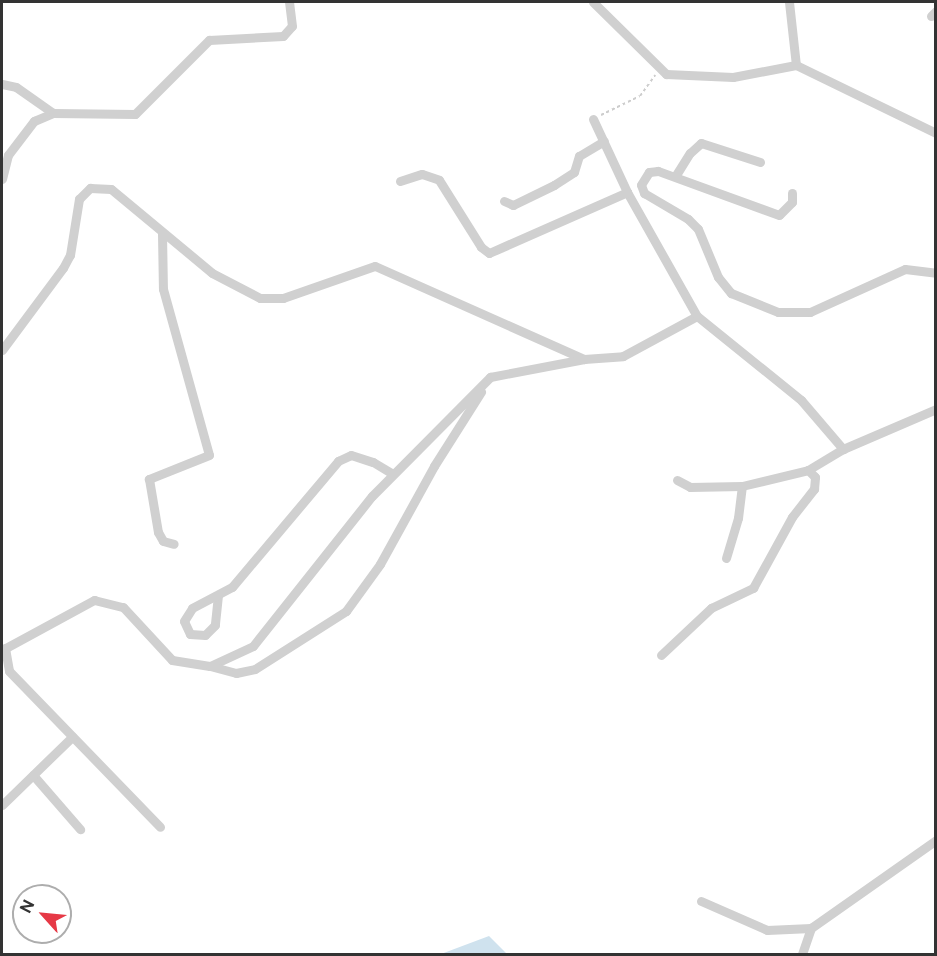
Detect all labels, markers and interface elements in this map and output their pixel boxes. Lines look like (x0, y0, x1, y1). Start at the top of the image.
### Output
north arrow (12, 884, 72, 944)
text: N (16, 897, 39, 916)

